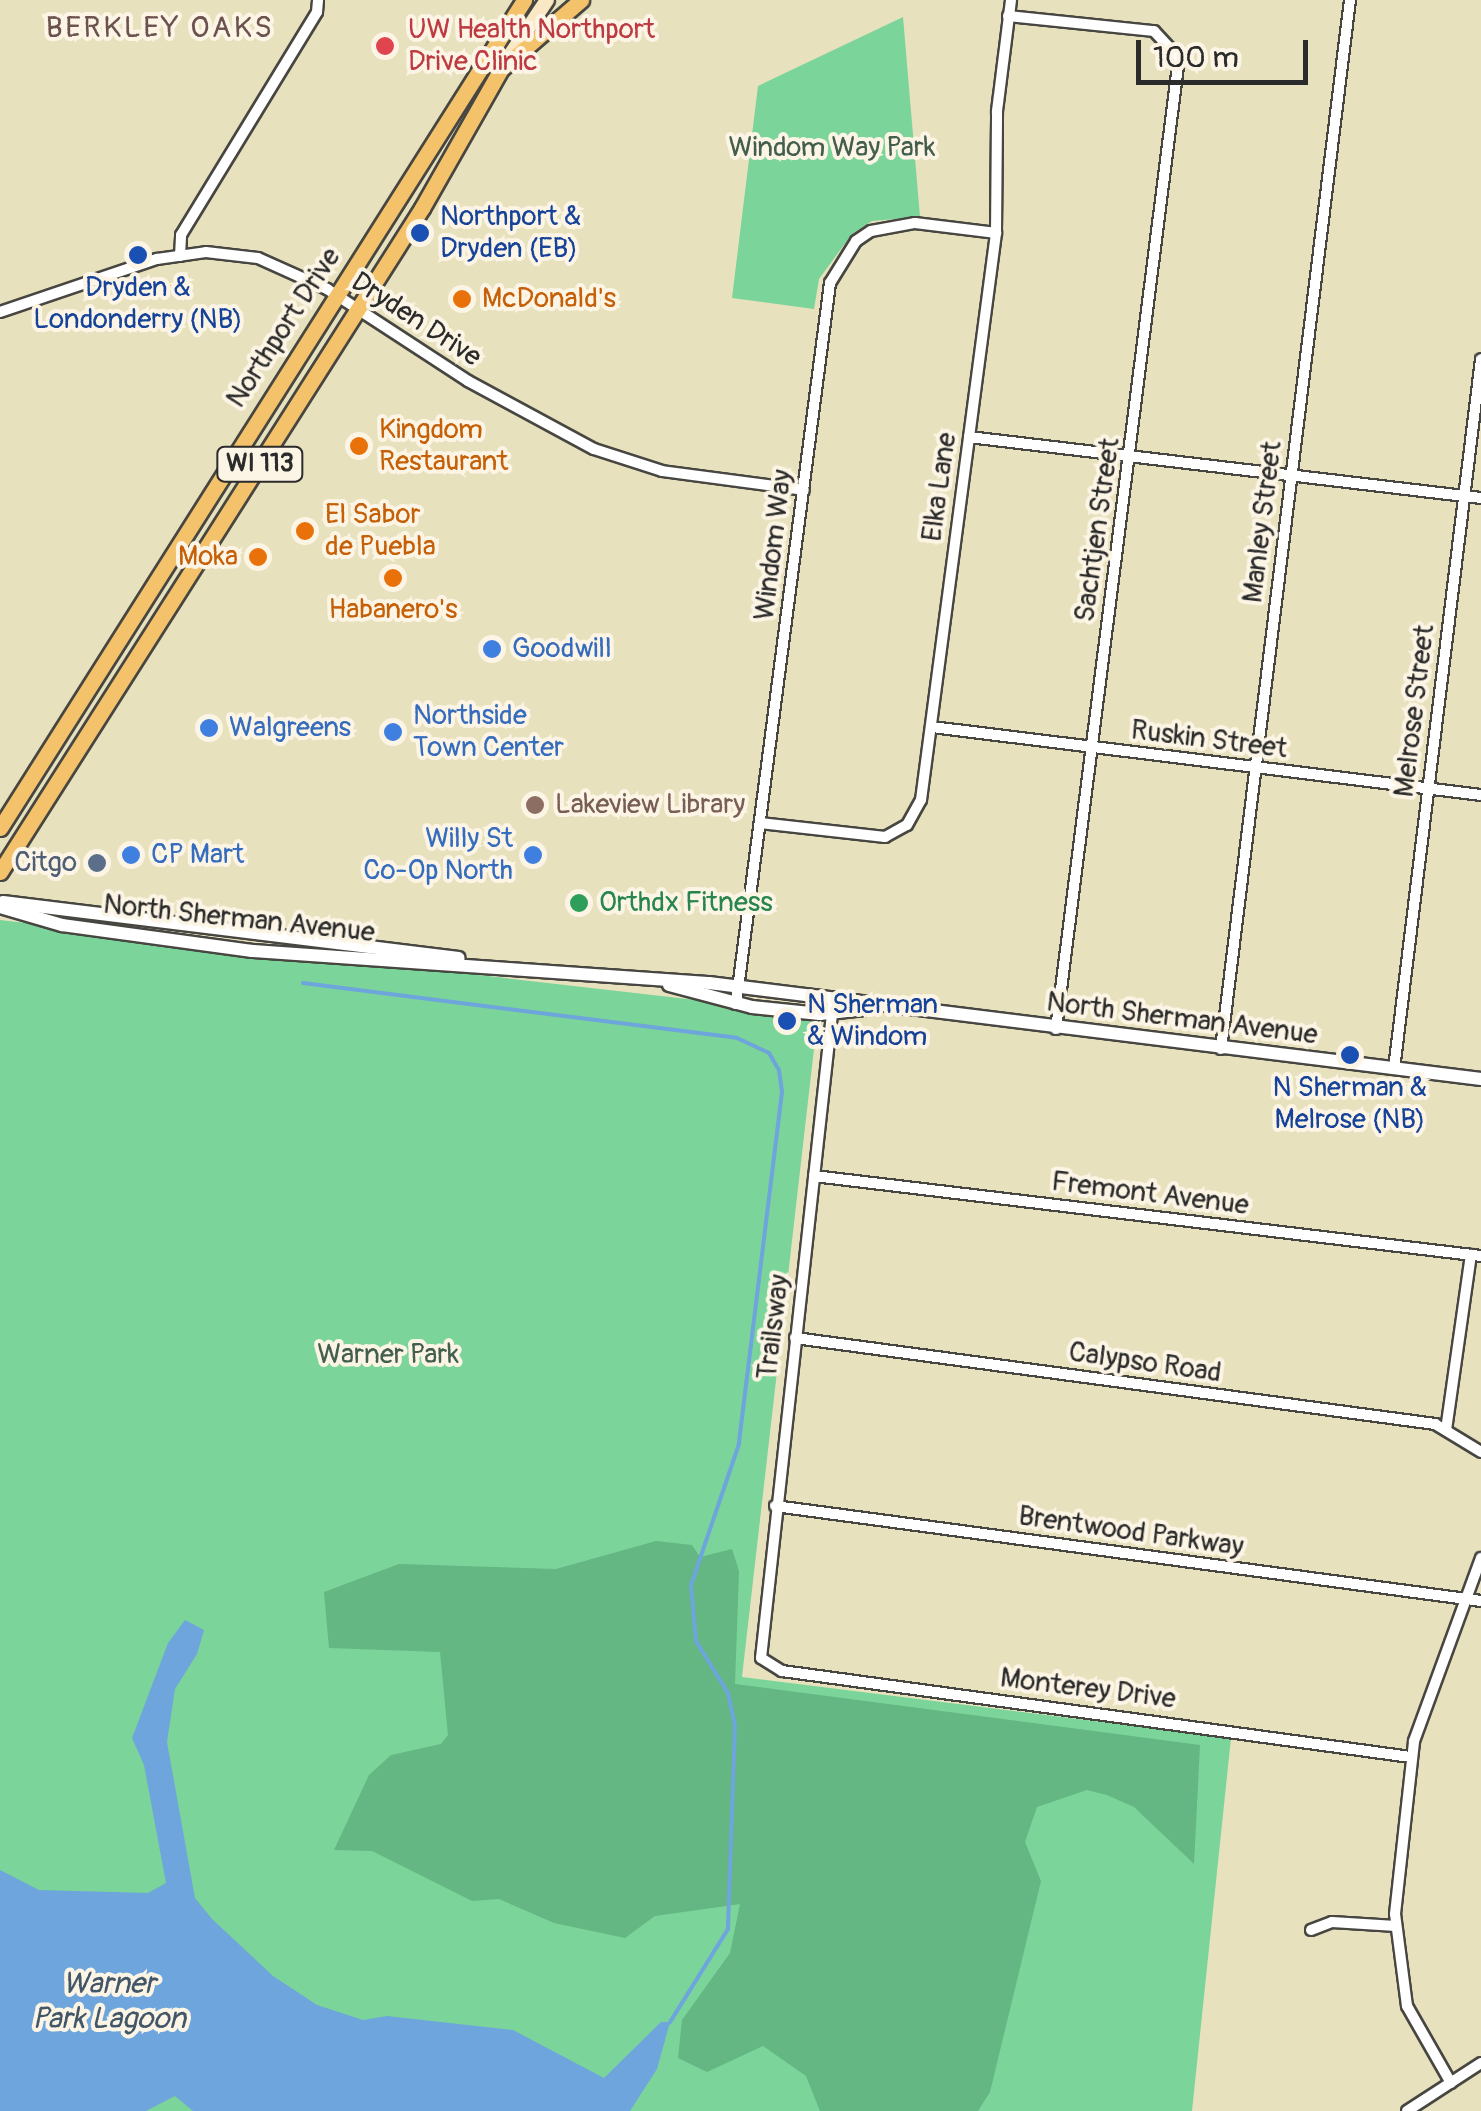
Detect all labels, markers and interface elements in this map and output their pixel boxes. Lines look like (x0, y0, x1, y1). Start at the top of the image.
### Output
district label: BERKLEY OAKS (46, 10, 274, 46)
place label: UW Health Northport Drive Clinic (408, 13, 655, 79)
scale bar (1141, 20, 1314, 82)
marker: UW Health Northport Drive Clinic (372, 33, 398, 59)
text: 100 m (1153, 39, 1239, 76)
park label: Windom Way Park (729, 131, 935, 165)
place label: Northport & Dryden (EB) (440, 200, 582, 266)
marker: Northport & Dryden (EB) (409, 222, 431, 244)
street label: Northport Drive (220, 242, 348, 414)
marker: Dryden & Londonderry (NB) (127, 244, 149, 266)
street label: Dryden Drive (345, 265, 487, 375)
place label: Dryden & Londonderry (NB) (33, 271, 243, 337)
place label: McDonald's (482, 282, 616, 316)
marker: McDonald's (451, 288, 473, 310)
place label: Kingdom Restaurant (379, 413, 508, 479)
street label: Elka Lane (916, 430, 964, 544)
marker: Kingdom Restaurant (348, 435, 370, 457)
street label: Sachtjen Street (1068, 436, 1128, 624)
street label: Manley Street (1236, 439, 1290, 605)
road number: WI 113 (215, 444, 305, 484)
street label: Windom Way (748, 468, 800, 622)
place label: El Sabor de Puebla (325, 498, 436, 564)
marker: El Sabor de Puebla (294, 520, 316, 542)
place label: Moka (178, 540, 238, 574)
marker: Moka (247, 546, 269, 568)
marker: Habanero's (382, 567, 404, 589)
place label: Habanero's (329, 593, 457, 627)
street label: Melrose Street (1388, 623, 1442, 799)
place label: Goodwill (512, 632, 612, 666)
marker: Goodwill (481, 638, 503, 660)
place label: Northside Town Center (413, 699, 564, 765)
place label: Walgreens (229, 711, 351, 745)
street label: Ruskin Street (1129, 714, 1289, 766)
marker: Walgreens (198, 717, 220, 739)
marker: Northside Town Center (382, 721, 404, 743)
place label: Lakeview Library (555, 788, 745, 822)
marker: Lakeview Library (524, 794, 546, 816)
place label: Willy St Co-Op North (363, 822, 513, 888)
place label: CP Mart (151, 838, 244, 872)
marker: CP Mart (120, 844, 142, 866)
marker: Willy St Co-Op North (522, 844, 544, 866)
place label: Citgo (14, 846, 77, 880)
marker: Citgo (86, 852, 108, 874)
place label: Orthdx Fitness (599, 886, 773, 920)
street label: North Sherman Avenue (102, 888, 376, 950)
marker: Orthdx Fitness (568, 892, 590, 914)
street label: North Sherman Avenue (1045, 986, 1319, 1052)
place label: N Sherman & Windom (807, 988, 938, 1054)
marker: N Sherman & Windom (776, 1010, 798, 1032)
marker: N Sherman & Melrose (NB) (1339, 1044, 1361, 1066)
place label: N Sherman & Melrose (NB) (1273, 1071, 1427, 1137)
street label: Fremont Avenue (1049, 1165, 1251, 1223)
street label: Trailsway (751, 1272, 797, 1382)
street label: Calypso Road (1067, 1336, 1223, 1390)
park label: Warner Park (317, 1338, 459, 1372)
street label: Brentwood Parkway (1016, 1500, 1246, 1564)
street label: Monterey Drive (998, 1662, 1178, 1716)
water label: Warner Park Lagoon (32, 1966, 186, 2036)

